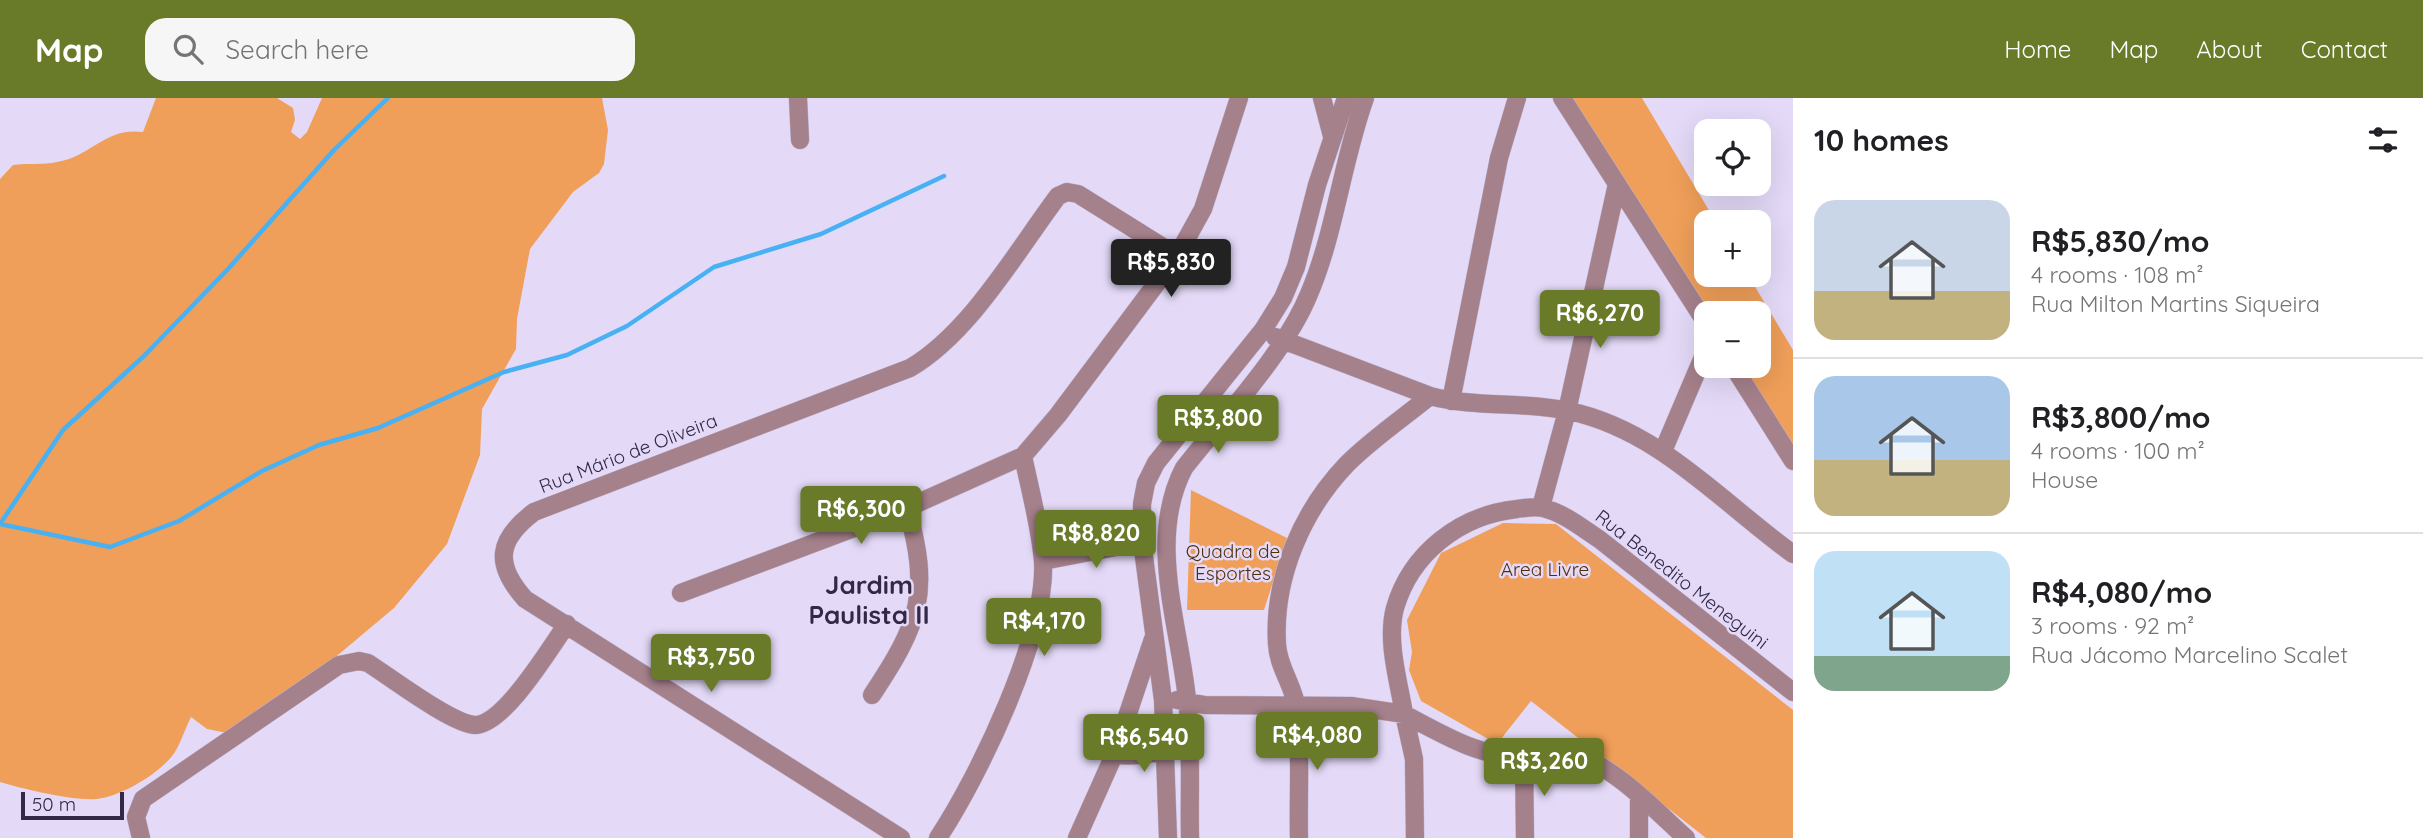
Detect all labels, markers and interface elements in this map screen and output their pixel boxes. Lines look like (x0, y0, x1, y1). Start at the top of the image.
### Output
search box (145, 18, 635, 81)
text: Map (35, 29, 103, 70)
icon: search (169, 30, 207, 68)
text: Search here (225, 33, 369, 66)
text: Home (2004, 34, 2071, 64)
text: Map (2109, 34, 2158, 64)
text: About (2196, 34, 2263, 64)
text: Contact (2301, 34, 2388, 64)
map controls (1694, 119, 1771, 378)
button: locate (1694, 119, 1771, 196)
text: 10 homes (1814, 121, 1949, 159)
icon: filters (2364, 121, 2402, 159)
button: + (1694, 210, 1771, 287)
text: R$5,830/mo (2031, 222, 2209, 260)
icon: home (1870, 228, 1954, 312)
pin: R$5,830 (1106, 240, 1236, 299)
text: R$5,830 (1127, 247, 1215, 276)
text: 4 rooms · 108 m² (2031, 260, 2204, 289)
text: Rua Milton Martins Siqueira (2031, 289, 2320, 318)
pin: R$6,270 (1535, 290, 1665, 350)
text: R$6,270 (1556, 298, 1644, 327)
button: − (1694, 301, 1771, 378)
pin: R$3,800 (1153, 396, 1283, 455)
text: R$3,800/mo (2031, 398, 2211, 436)
text: R$3,800 (1173, 403, 1263, 432)
icon: home (1870, 404, 1954, 488)
street label: Rua Mário de Oliveira (535, 408, 721, 498)
text: 4 rooms · 100 m² (2031, 436, 2205, 465)
text: House (2031, 465, 2098, 494)
pin: R$6,300 (796, 486, 926, 546)
text: R$6,300 (816, 494, 906, 523)
street label: Rua Benedito Meneguini (1591, 504, 1773, 654)
pin: R$8,820 (1031, 510, 1161, 570)
text: R$8,820 (1052, 518, 1140, 547)
park label: Quadra de Esportes (1186, 539, 1280, 585)
park label: Area Livre (1501, 557, 1589, 581)
district label: Jardim Paulista II (808, 568, 930, 631)
text: R$4,080/mo (2031, 573, 2212, 611)
icon: home (1870, 579, 1954, 663)
pin: R$4,170 (979, 598, 1109, 658)
text: R$4,170 (1002, 606, 1086, 635)
text: 3 rooms · 92 m² (2031, 611, 2194, 640)
pin: R$3,750 (646, 634, 776, 694)
text: Rua Jácomo Marcelino Scalet (2031, 640, 2348, 669)
text: R$3,750 (667, 642, 755, 671)
pin: R$4,080 (1252, 712, 1382, 772)
pin: R$6,540 (1079, 714, 1209, 774)
text: R$4,080 (1272, 720, 1362, 749)
text: R$6,540 (1099, 722, 1189, 751)
pin: R$3,260 (1479, 738, 1609, 798)
text: R$3,260 (1500, 746, 1588, 775)
scale bar (21, 789, 124, 821)
text: 50 m (32, 792, 76, 816)

